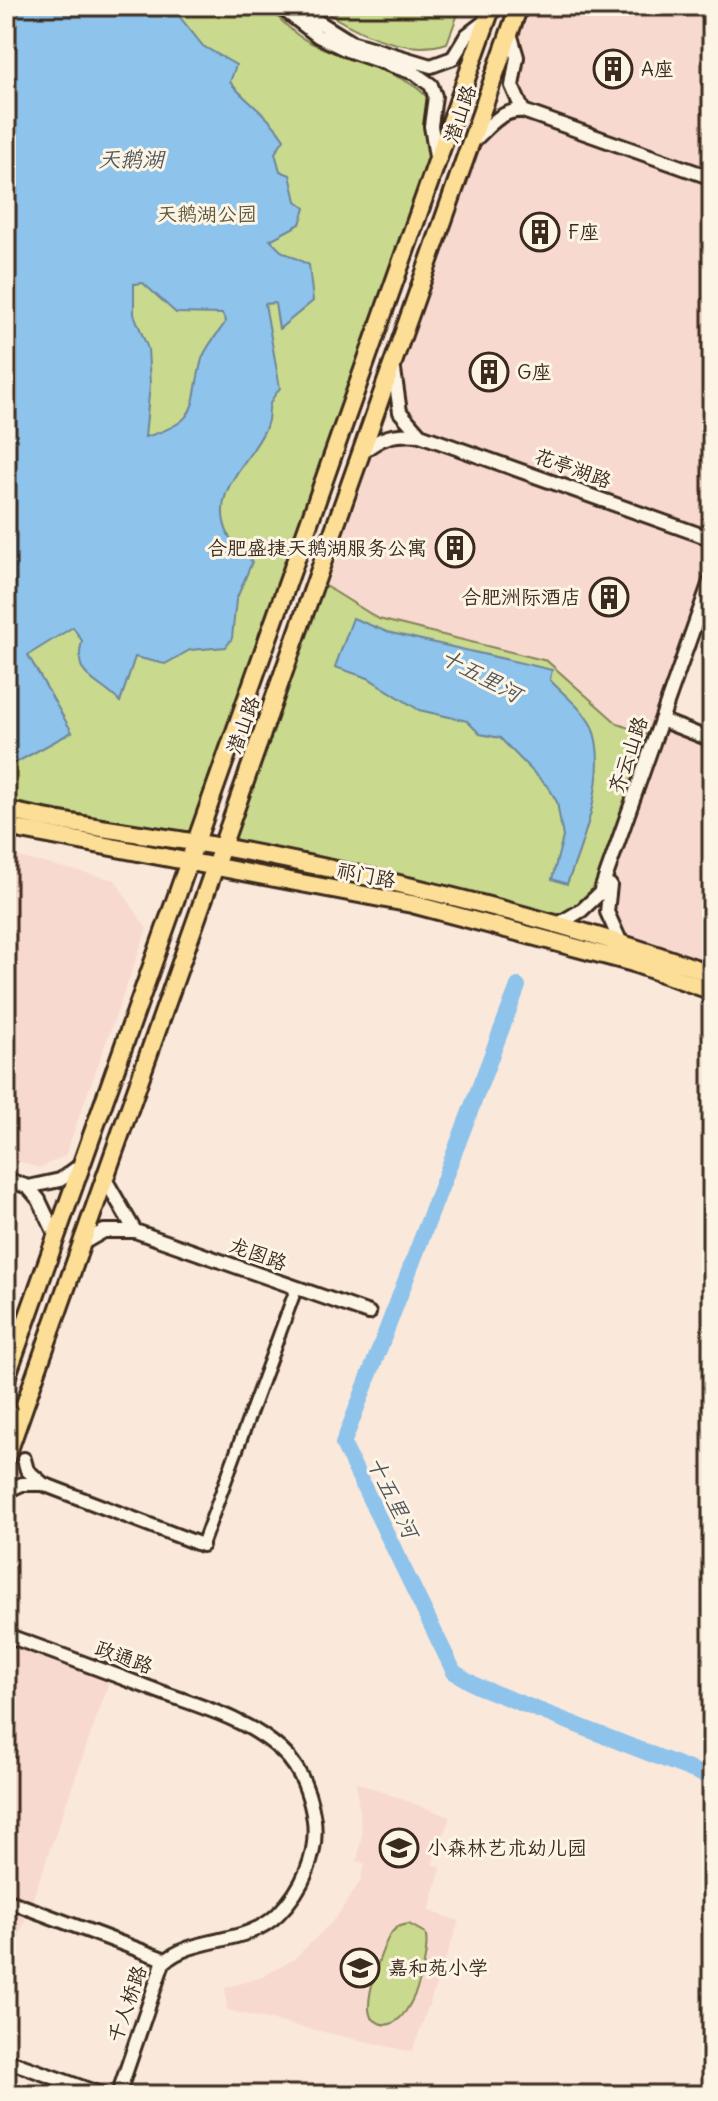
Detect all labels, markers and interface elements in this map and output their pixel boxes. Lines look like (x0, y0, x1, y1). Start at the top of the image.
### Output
building icon: A座 (592, 48, 634, 90)
place label: A座 (641, 56, 674, 81)
street label: 潜山路 (438, 80, 481, 146)
water label: 天鹅湖 (98, 145, 166, 173)
park label: 天鹅湖公园 (157, 201, 257, 226)
building icon: F座 (519, 211, 561, 253)
place label: F座 (568, 219, 599, 244)
building icon: G座 (468, 351, 510, 393)
place label: G座 (517, 359, 551, 384)
street label: 花亭湖路 (531, 442, 616, 493)
building icon: 合肥盛捷天鹅湖服务公寓 (434, 527, 476, 569)
place label: 合肥盛捷天鹅湖服务公寓 (207, 535, 427, 560)
building icon: 合肥洲际酒店 (588, 576, 630, 618)
place label: 合肥洲际酒店 (461, 584, 581, 609)
water label: 十五里河 (436, 642, 529, 709)
street label: 潜山路 (221, 691, 265, 757)
street label: 齐云山路 (603, 712, 653, 797)
street label: 祁门路 (334, 857, 399, 893)
street label: 龙图路 (226, 1232, 292, 1276)
water label: 十五里河 (361, 1451, 426, 1545)
street label: 政通路 (92, 1635, 158, 1679)
school or university icon: 小森林艺术幼儿园 (378, 1827, 420, 1869)
place label: 小森林艺术幼儿园 (427, 1835, 587, 1860)
school or university icon: 嘉和苑小学 (339, 1947, 381, 1989)
place label: 嘉和苑小学 (388, 1955, 488, 1980)
street label: 千人桥路 (102, 1961, 152, 2046)

